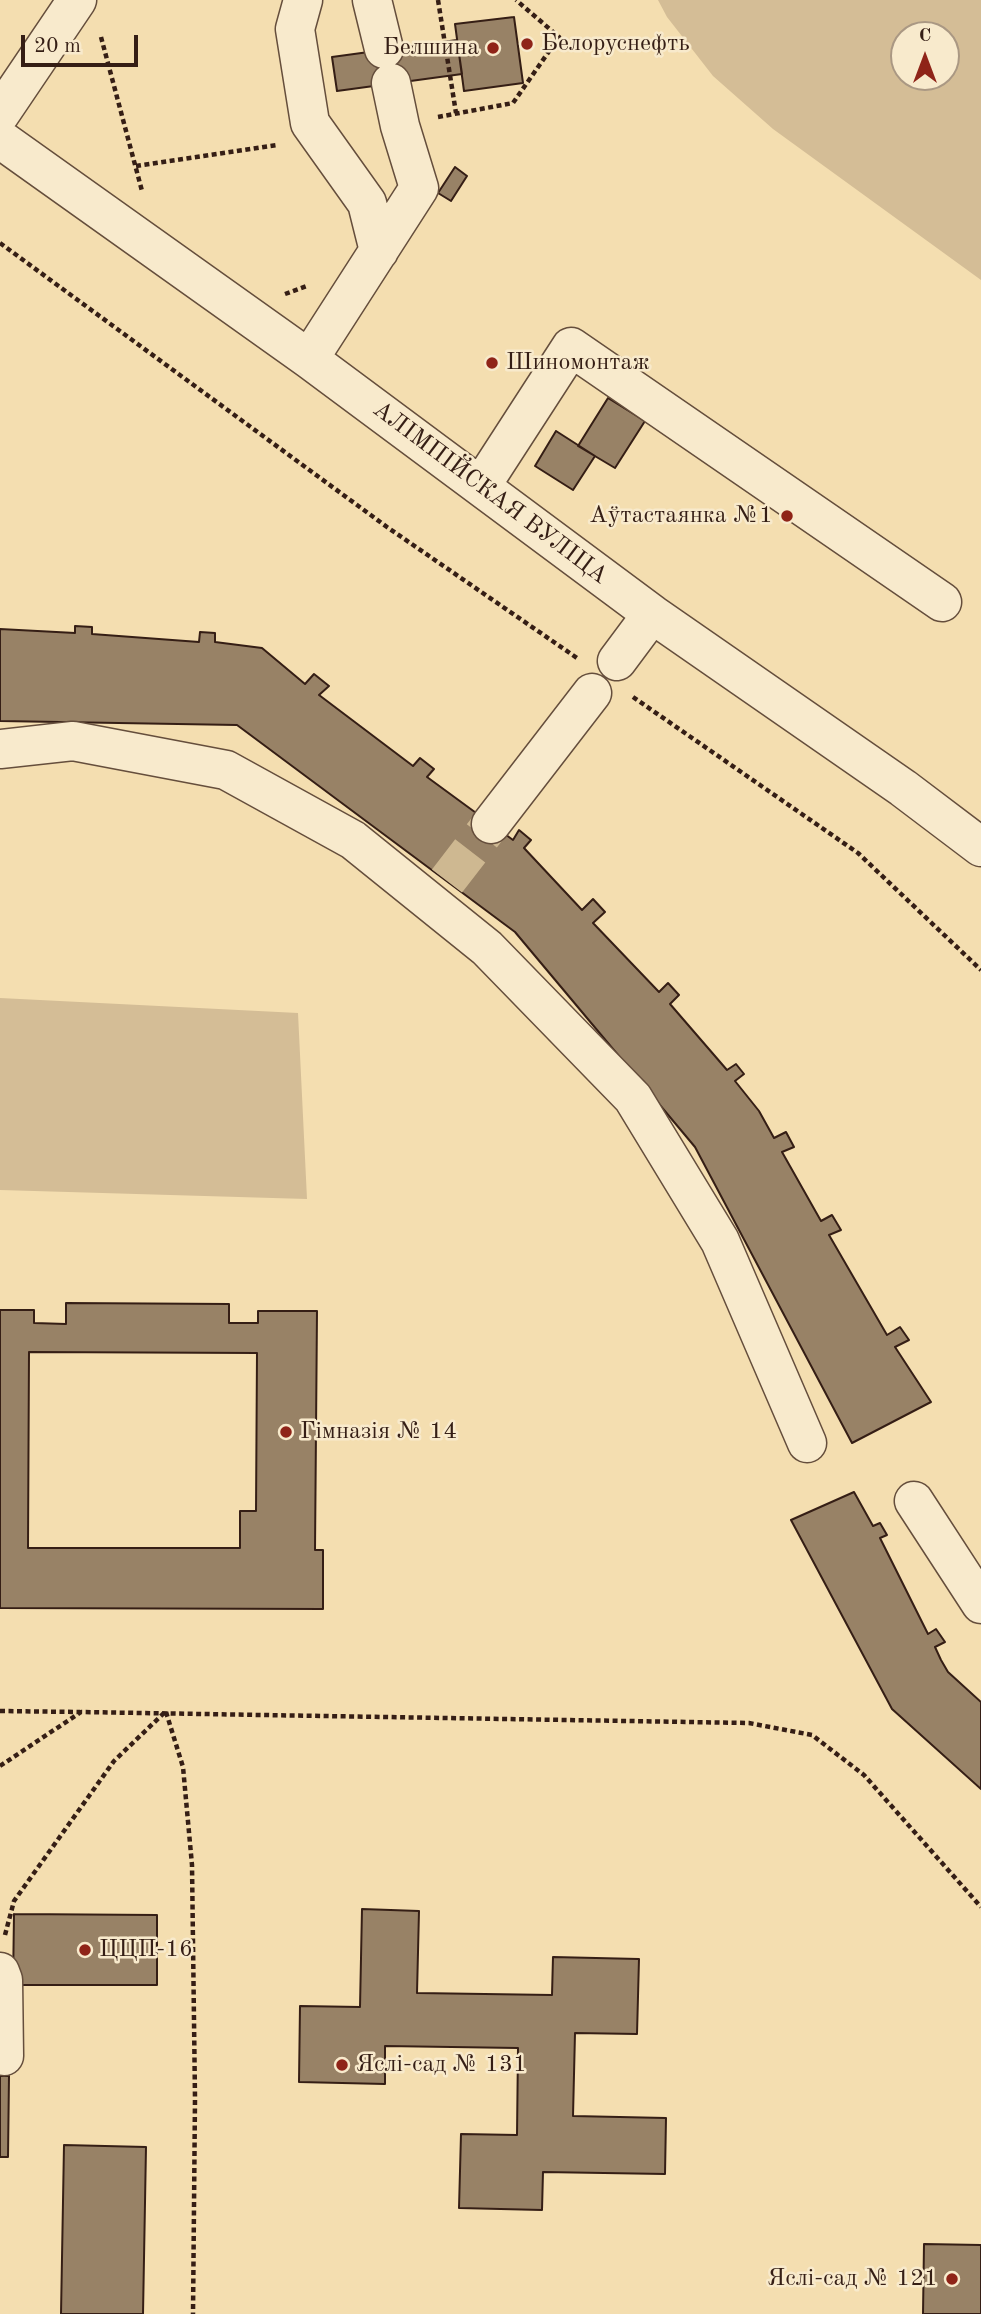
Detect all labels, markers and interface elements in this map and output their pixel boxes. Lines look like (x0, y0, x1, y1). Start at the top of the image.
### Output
scale bar (24, 21, 142, 65)
north arrow (890, 21, 960, 91)
text: С (919, 27, 931, 46)
place label: Белоруснефть (541, 30, 690, 58)
place label: Белшина (383, 34, 479, 62)
text: 20 m (34, 36, 81, 57)
marker: Белоруснефть (519, 36, 535, 52)
marker: Белшина (485, 40, 501, 56)
place label: Шиномонтаж (506, 349, 650, 377)
marker: Шиномонтаж (484, 355, 500, 371)
street label: АЛІМПІЙСКАЯ ВУЛІЦА (367, 395, 613, 591)
place label: Аўтастаянка №1 (589, 502, 773, 530)
marker: Аўтастаянка №1 (779, 508, 795, 524)
place label: Гімназія № 14 (300, 1418, 457, 1446)
marker: Гімназія № 14 (278, 1424, 294, 1440)
place label: ЦЦП-16 (99, 1936, 193, 1964)
marker: ЦЦП-16 (77, 1942, 93, 1958)
place label: Яслі-сад № 131 (356, 2051, 527, 2079)
marker: Яслі-сад № 131 (334, 2057, 350, 2073)
place label: Яслі-сад № 121 (767, 2265, 938, 2293)
marker: Яслі-сад № 121 (944, 2271, 960, 2287)

